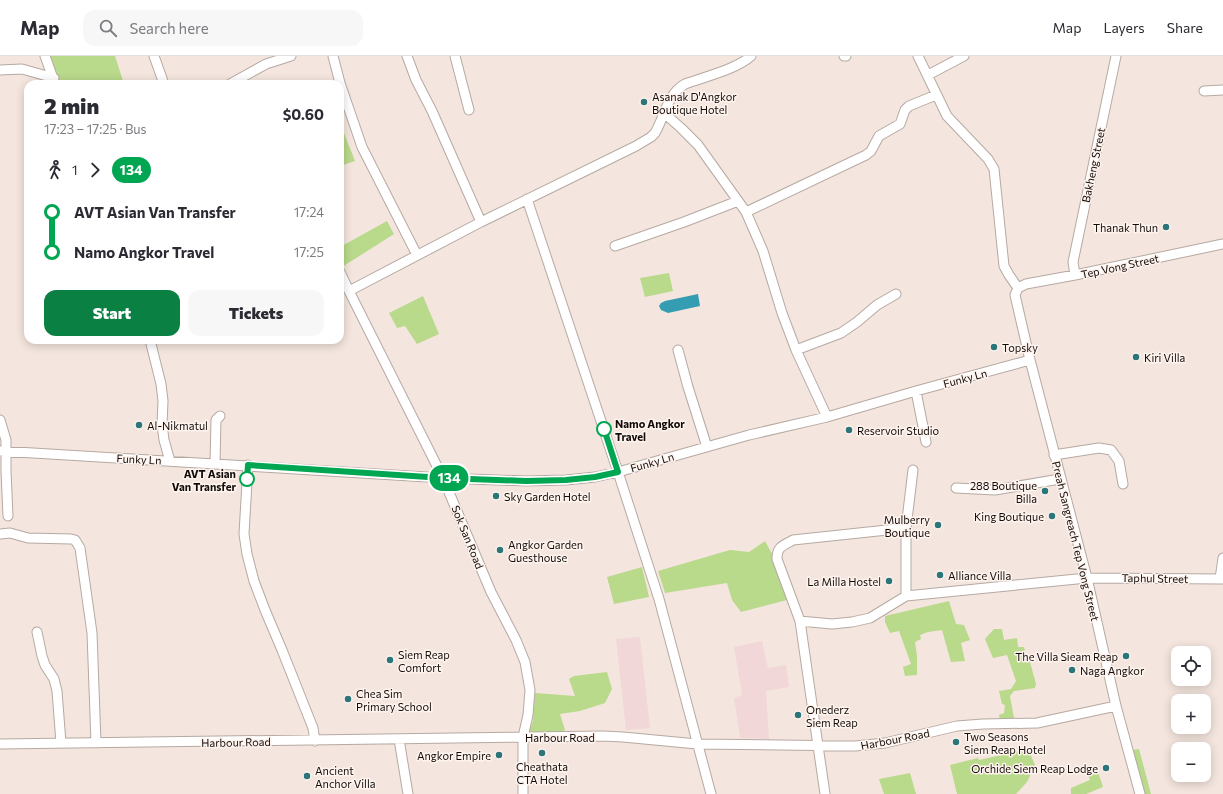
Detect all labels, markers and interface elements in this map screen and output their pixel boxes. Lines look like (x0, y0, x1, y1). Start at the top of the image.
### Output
search box (83, 10, 363, 46)
text: Map (20, 16, 59, 39)
icon: search (97, 17, 119, 39)
text: Search here (129, 19, 209, 37)
text: Map (1053, 19, 1081, 36)
text: Layers (1103, 19, 1145, 36)
text: Share (1167, 19, 1203, 36)
place label: Asanak D'Angkor Boutique Hotel (652, 90, 737, 116)
text: 2 min (44, 92, 99, 119)
marker: Asanak D'Angkor Boutique Hotel (639, 97, 649, 107)
text: $0.60 (283, 105, 324, 123)
text: 17:23 – 17:25 · Bus (44, 121, 147, 137)
street label: Bakheng Street (1079, 126, 1107, 204)
icon: walk (44, 159, 66, 181)
icon: forward (84, 159, 106, 181)
text: 134 (120, 161, 143, 178)
text: 1 (72, 162, 78, 178)
text: AVT Asian Van Transfer (74, 203, 236, 221)
text: 17:24 (294, 204, 324, 220)
place label: Thanak Thun (1093, 221, 1158, 234)
marker: Thanak Thun (1161, 222, 1171, 232)
text: Namo Angkor Travel (74, 243, 214, 261)
text: 17:25 (294, 244, 324, 260)
street label: Tep Vong Street (1080, 251, 1161, 281)
button: Start (44, 290, 180, 336)
button: Tickets (188, 290, 324, 336)
place label: Topsky (1002, 341, 1038, 354)
marker: Topsky (989, 342, 999, 352)
place label: Kiri Villa (1144, 351, 1185, 364)
marker: Kiri Villa (1131, 352, 1141, 362)
street label: Funky Ln (942, 366, 988, 390)
place label: Namo Angkor Travel (615, 417, 685, 443)
place label: Al-Nikmatul (147, 419, 208, 432)
marker: Al-Nikmatul (134, 420, 144, 430)
marker: Namo Angkor Travel (596, 421, 612, 437)
place label: Reservoir Studio (857, 424, 940, 437)
marker: Reservoir Studio (844, 425, 854, 435)
street label: Funky Ln (629, 450, 675, 474)
street label: Funky Ln (116, 451, 162, 467)
street label: Preah Sangreach Tep Vong Street (1050, 460, 1102, 623)
line badge: 134 (426, 465, 472, 491)
place label: AVT Asian Van Transfer (172, 467, 236, 493)
text: 134 (437, 469, 461, 486)
marker: AVT Asian Van Transfer (239, 471, 255, 487)
place label: 288 Boutique Billa (970, 479, 1037, 505)
marker: 288 Boutique Billa (1040, 486, 1050, 496)
place label: Sky Garden Hotel (504, 490, 591, 503)
marker: Sky Garden Hotel (491, 491, 501, 501)
street label: Sok San Road (449, 503, 487, 571)
place label: King Boutique (974, 510, 1044, 523)
marker: King Boutique (1047, 511, 1057, 521)
place label: Mulberry Boutique (884, 513, 930, 539)
marker: Mulberry Boutique (933, 520, 943, 530)
place label: Angkor Garden Guesthouse (508, 538, 583, 564)
marker: Angkor Garden Guesthouse (495, 545, 505, 555)
place label: Alliance Villa (948, 569, 1011, 582)
marker: Alliance Villa (935, 570, 945, 580)
street label: Taphul Street (1121, 571, 1189, 585)
place label: La Milla Hostel (807, 575, 881, 588)
marker: La Milla Hostel (884, 576, 894, 586)
map controls (1171, 646, 1211, 782)
button: locate (1171, 646, 1211, 686)
place label: Siem Reap Comfort (398, 648, 450, 674)
place label: The Villa Sieam Reap (1015, 650, 1118, 663)
marker: The Villa Sieam Reap (1121, 651, 1131, 661)
marker: Siem Reap Comfort (385, 655, 395, 665)
place label: Naga Angkor (1080, 664, 1145, 677)
marker: Naga Angkor (1067, 665, 1077, 675)
place label: Chea Sim Primary School (356, 687, 432, 713)
marker: Chea Sim Primary School (343, 694, 353, 704)
button: + (1171, 694, 1211, 734)
place label: Onederz Siem Reap (806, 703, 858, 729)
marker: Onederz Siem Reap (793, 710, 803, 720)
street label: Harbour Road (859, 726, 931, 752)
place label: Two Seasons Siem Reap Hotel (964, 730, 1046, 756)
street label: Harbour Road (525, 731, 595, 744)
street label: Harbour Road (201, 735, 271, 749)
marker: Two Seasons Siem Reap Hotel (951, 737, 961, 747)
button: − (1171, 742, 1211, 782)
marker: Cheathata CTA Hotel (537, 748, 547, 758)
place label: Angkor Empire (417, 749, 491, 762)
marker: Angkor Empire (494, 750, 504, 760)
place label: Cheathata CTA Hotel (516, 760, 568, 786)
place label: Orchide Siem Reap Lodge (971, 762, 1098, 775)
marker: Orchide Siem Reap Lodge (1101, 763, 1111, 773)
place label: Ancient Anchor Villa (315, 764, 375, 790)
marker: Ancient Anchor Villa (302, 771, 312, 781)

